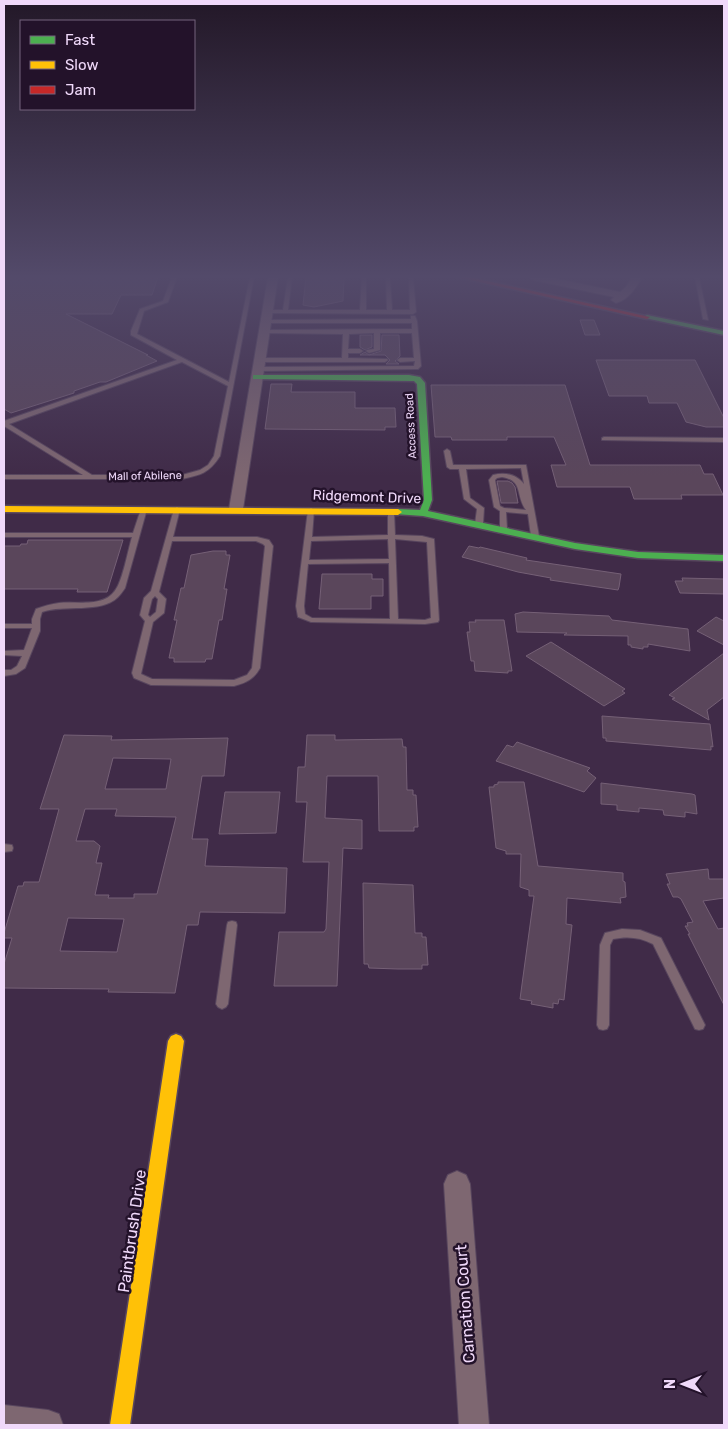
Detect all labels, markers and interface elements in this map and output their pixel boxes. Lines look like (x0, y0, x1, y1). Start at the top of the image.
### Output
legend (20, 20, 195, 110)
text: Fast (65, 31, 95, 49)
text: Slow (65, 56, 98, 74)
text: Jam (65, 81, 96, 99)
street label: Access Road (403, 393, 419, 459)
street label: Mall of Abilene (108, 469, 182, 483)
street label: Ridgemont Drive (312, 487, 422, 507)
street label: Paintbrush Drive (114, 1168, 150, 1294)
street label: Carnation Court (451, 1244, 479, 1364)
north arrow (658, 1359, 708, 1409)
text: N (662, 1379, 679, 1389)

